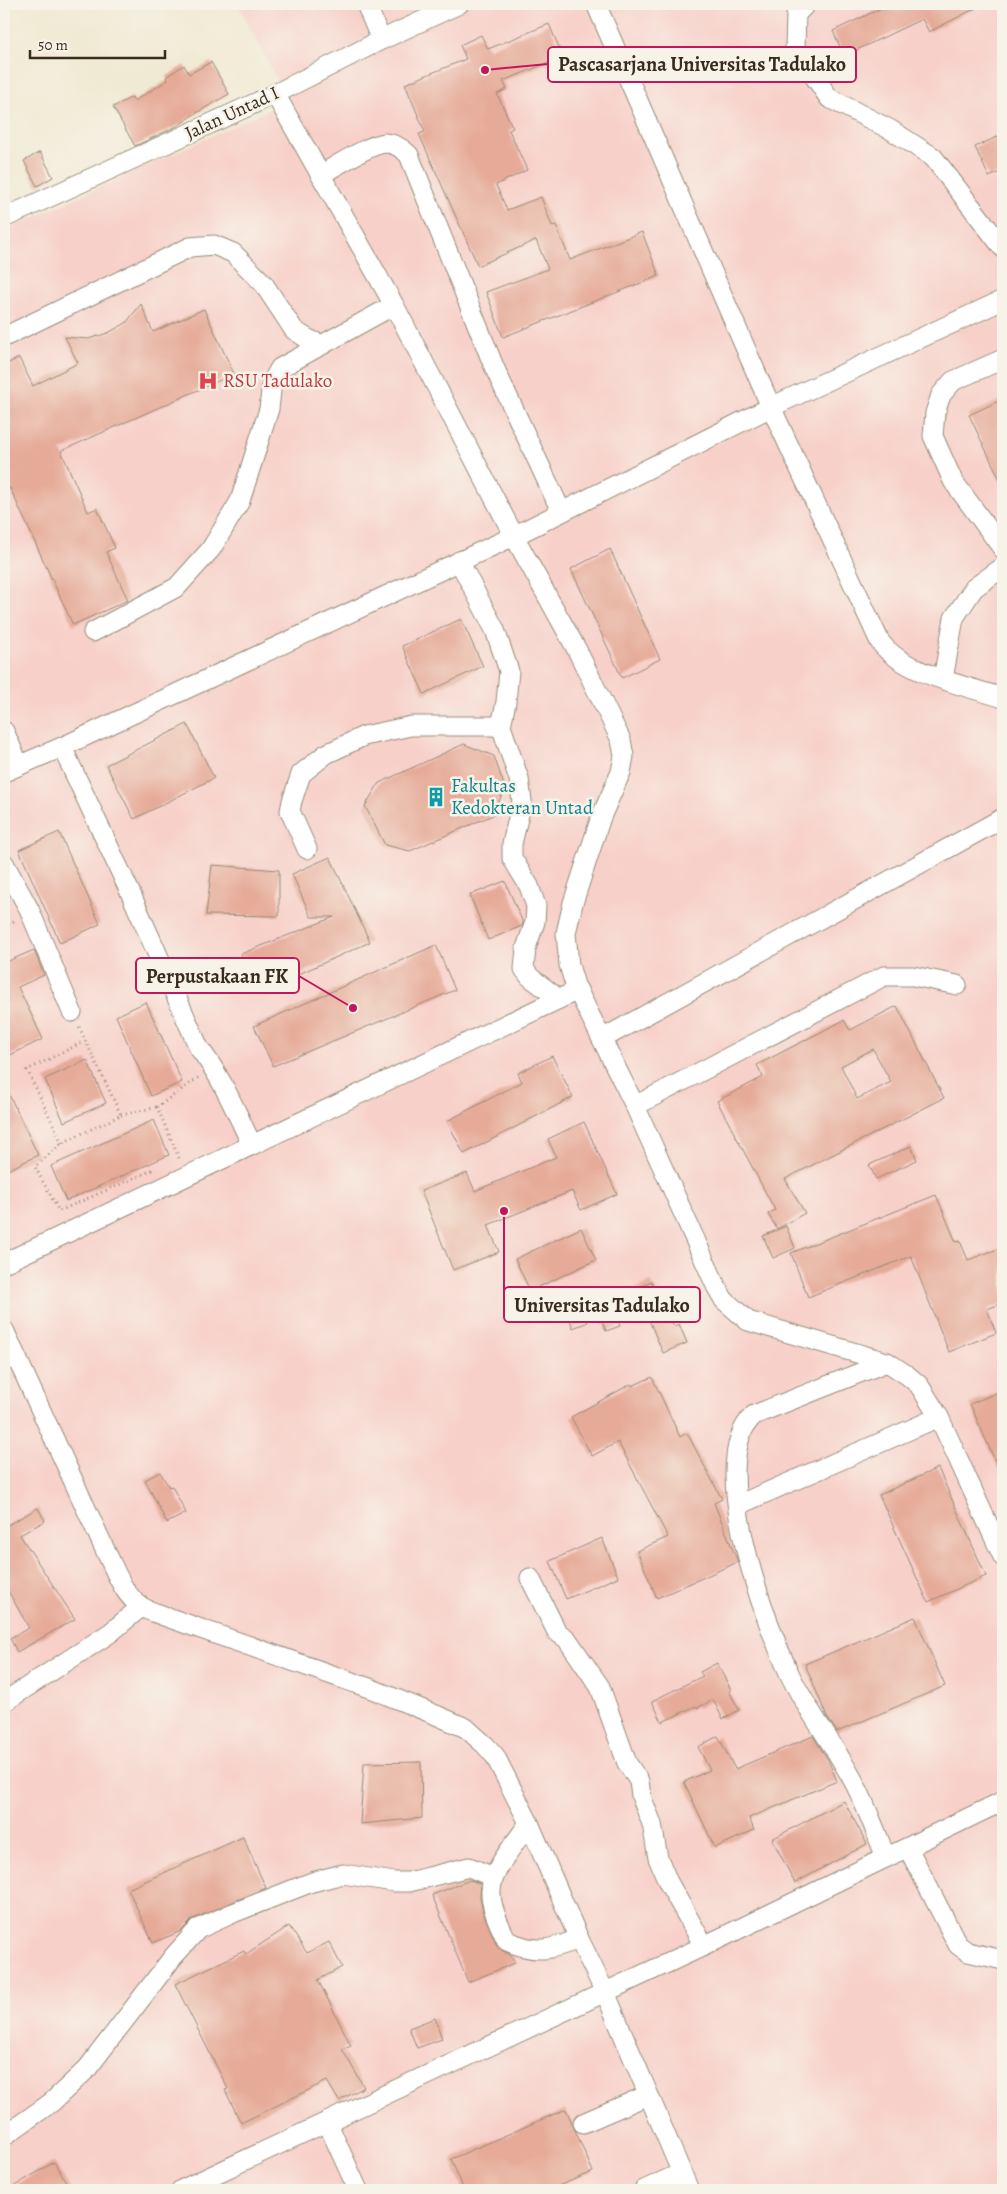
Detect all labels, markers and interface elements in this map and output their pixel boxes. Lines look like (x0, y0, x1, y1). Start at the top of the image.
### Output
scale bar (30, 28, 165, 60)
text: 50 m (38, 35, 68, 55)
callout: Pascasarjana Universitas Tadulako (548, 47, 856, 82)
text: Pascasarjana Universitas Tadulako (558, 51, 846, 78)
street label: Jalan Untad I (181, 80, 283, 146)
place label: RSU Tadulako (223, 368, 332, 394)
hospital icon: RSU Tadulako (197, 370, 219, 392)
place label: Fakultas Kedokteran Untad (451, 773, 594, 821)
building icon: Fakultas Kedokteran Untad (425, 786, 447, 808)
callout: Perpustakaan FK (136, 958, 299, 993)
text: Perpustakaan FK (146, 963, 289, 990)
callout: Universitas Tadulako (504, 1287, 700, 1322)
text: Universitas Tadulako (514, 1292, 690, 1319)

